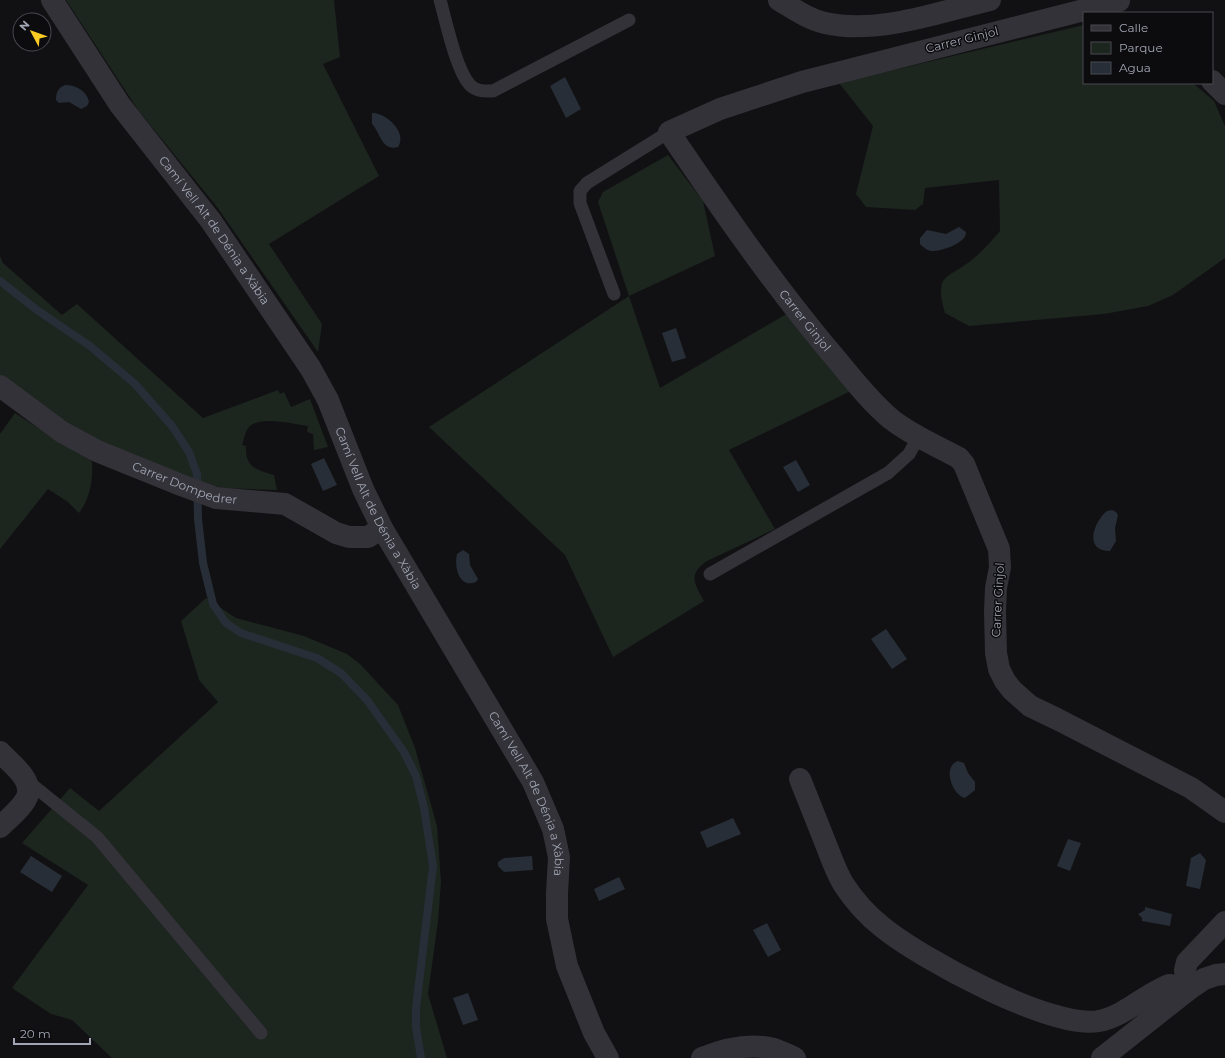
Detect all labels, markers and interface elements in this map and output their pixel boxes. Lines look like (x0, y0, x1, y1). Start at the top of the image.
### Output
north arrow (12, 12, 52, 52)
legend (1083, 12, 1213, 84)
text: N (16, 17, 33, 33)
text: Calle (1119, 20, 1148, 35)
street label: Carrer Ginjol (924, 23, 1000, 56)
text: Parque (1119, 40, 1163, 55)
text: Agua (1119, 60, 1151, 75)
street label: Camí Vell Alt de Dénia a Xàbia (156, 153, 273, 307)
street label: Carrer Ginjol (776, 286, 834, 354)
street label: Camí Vell Alt de Dénia a Xàbia (332, 425, 425, 592)
street label: Carrer Dompedrer (130, 458, 238, 507)
street label: Carrer Ginjol (988, 562, 1007, 638)
street label: Camí Vell Alt de Dénia a Xàbia (486, 708, 567, 877)
scale bar (14, 1020, 90, 1046)
text: 20 m (20, 1026, 51, 1041)

